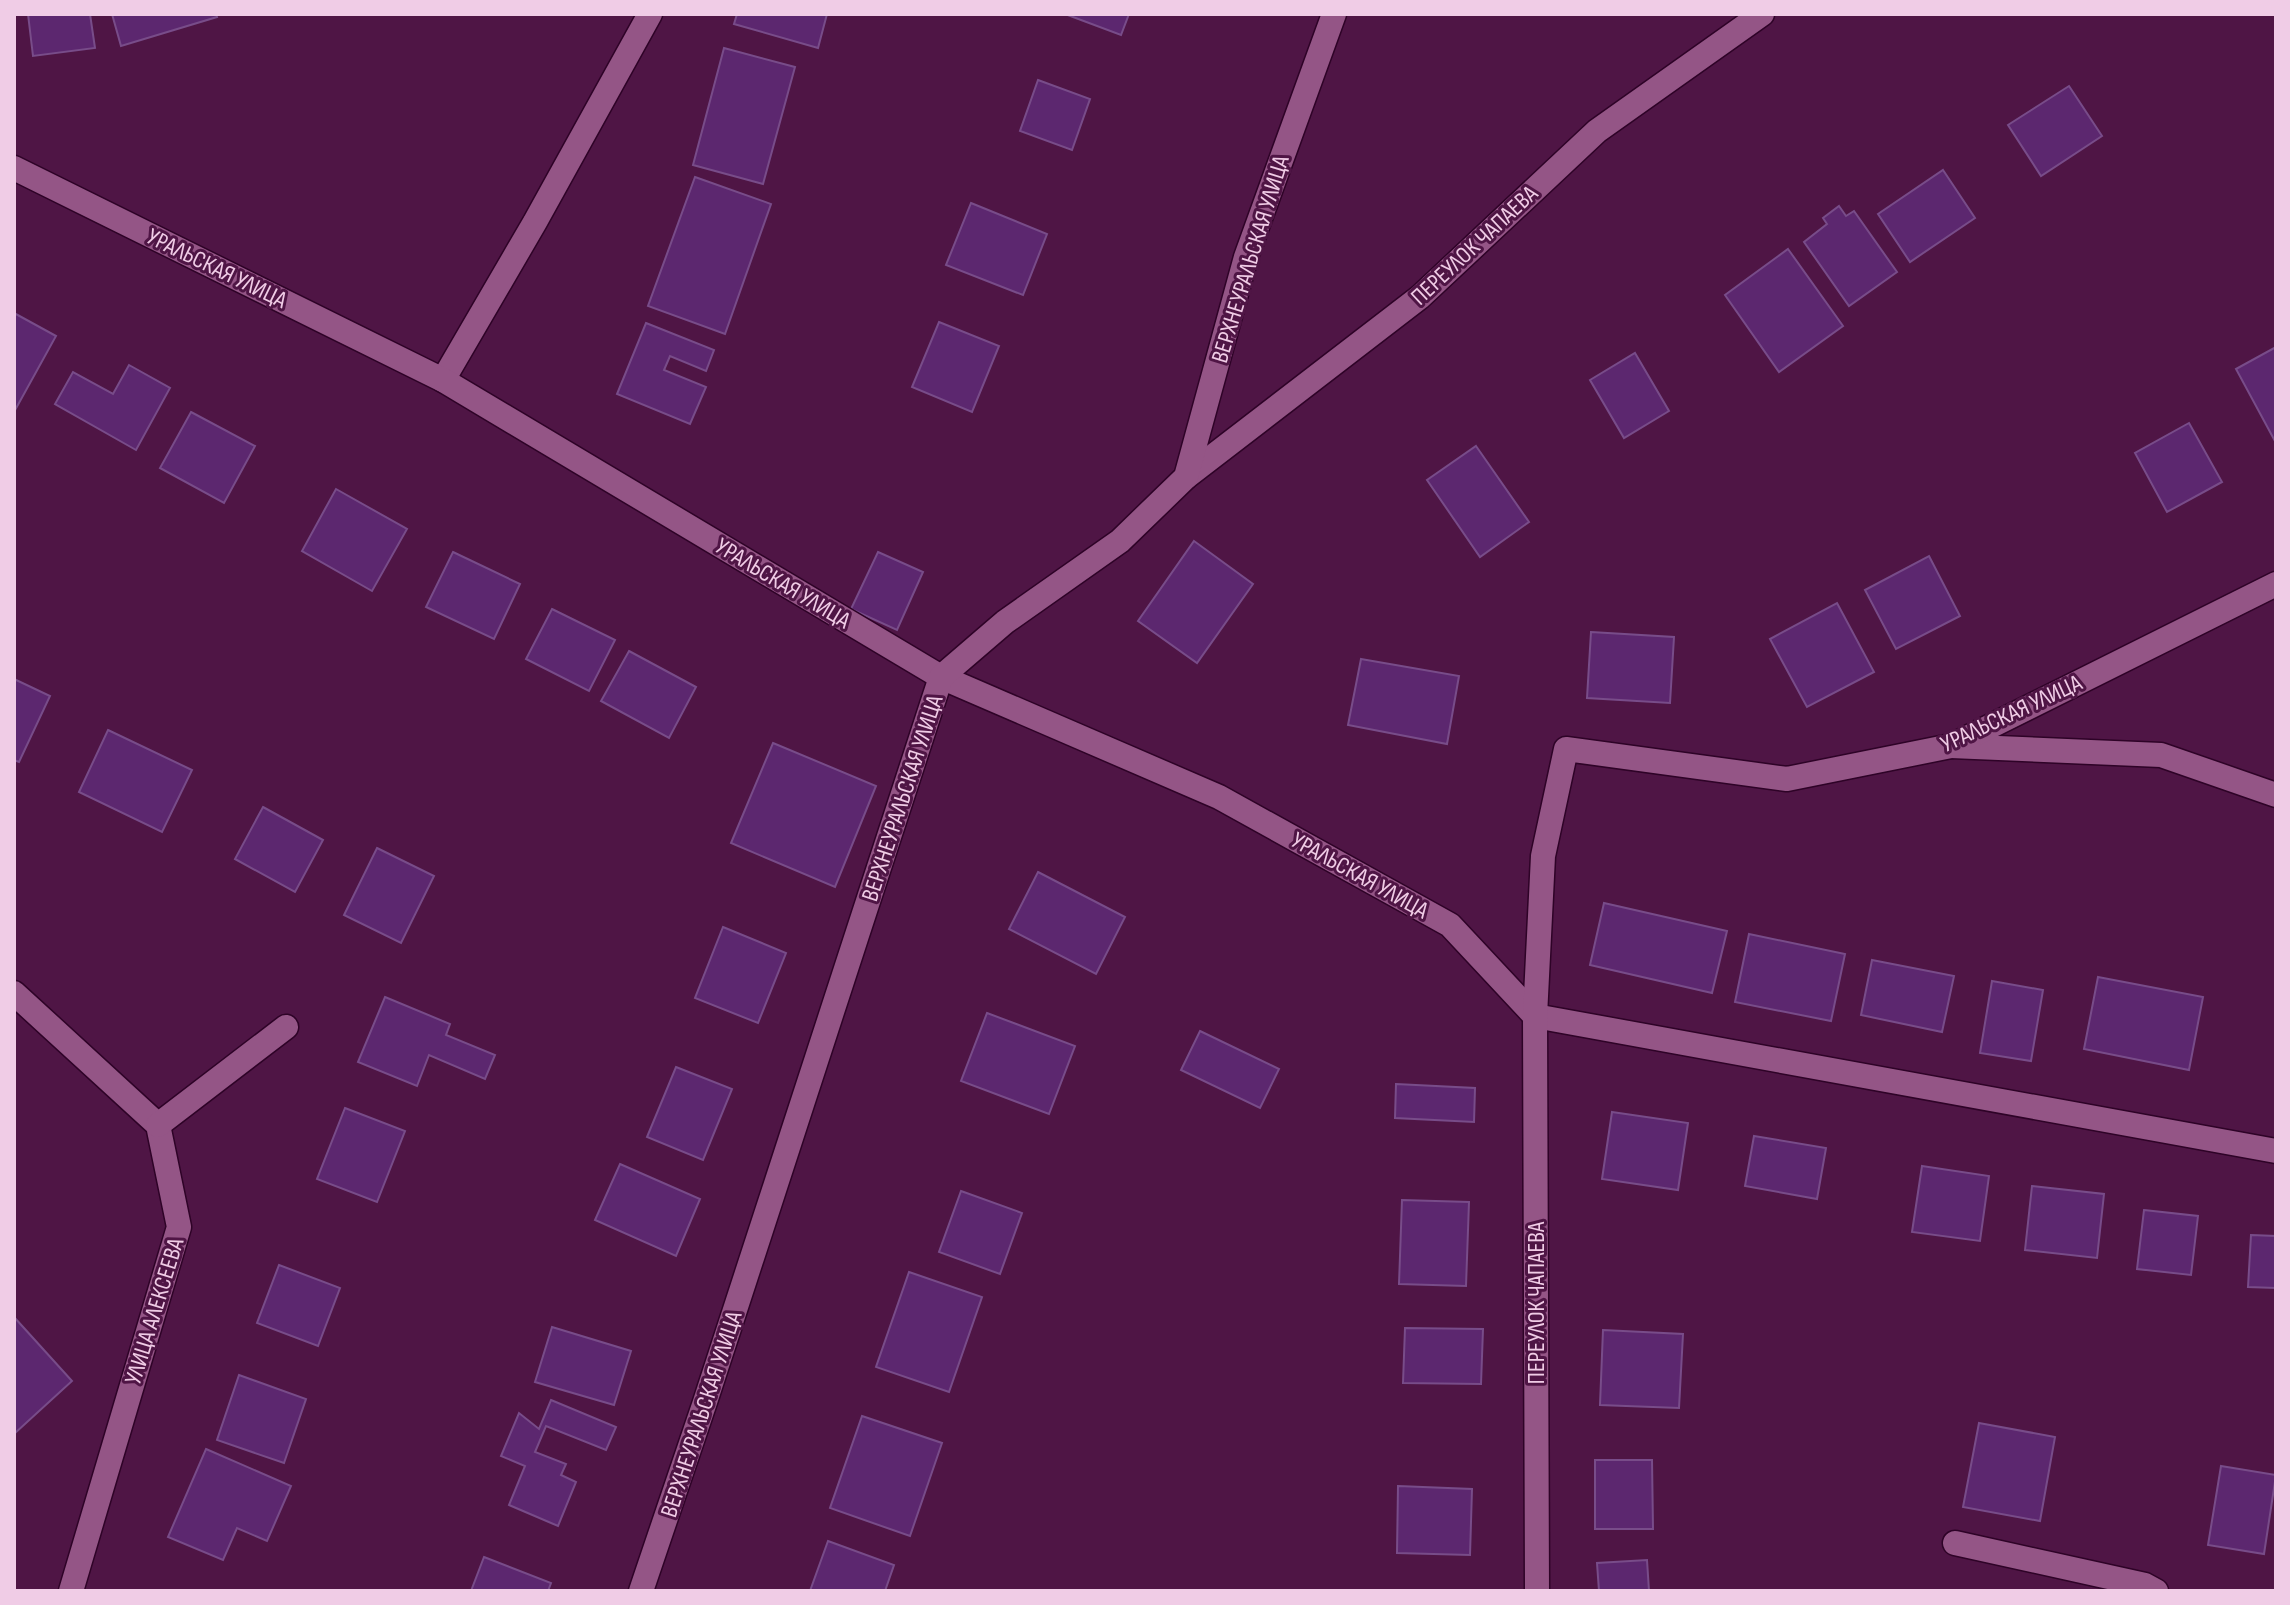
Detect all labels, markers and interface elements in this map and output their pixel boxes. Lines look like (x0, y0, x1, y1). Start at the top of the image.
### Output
street label: ВЕРХНЕУРАЛЬСКАЯ УЛИЦА (1205, 151, 1296, 366)
street label: ПЕРЕУЛОК ЧАПАЕВА (1405, 179, 1544, 311)
street label: УРАЛЬСКАЯ УЛИЦА (142, 222, 292, 315)
street label: УРАЛЬСКАЯ УЛИЦА (710, 532, 856, 635)
street label: УРАЛЬСКАЯ УЛИЦА (1936, 668, 2087, 759)
street label: ВЕРХНЕУРАЛЬСКАЯ УЛИЦА (855, 691, 950, 905)
street label: УРАЛЬСКАЯ УЛИЦА (1286, 826, 1434, 925)
street label: ПЕРЕУЛОК ЧАПАЕВА (1522, 1221, 1551, 1384)
street label: УЛИЦА АЛЕКСЕЕВА (119, 1234, 191, 1388)
street label: ВЕРХНЕУРАЛЬСКАЯ УЛИЦА (654, 1307, 749, 1521)

